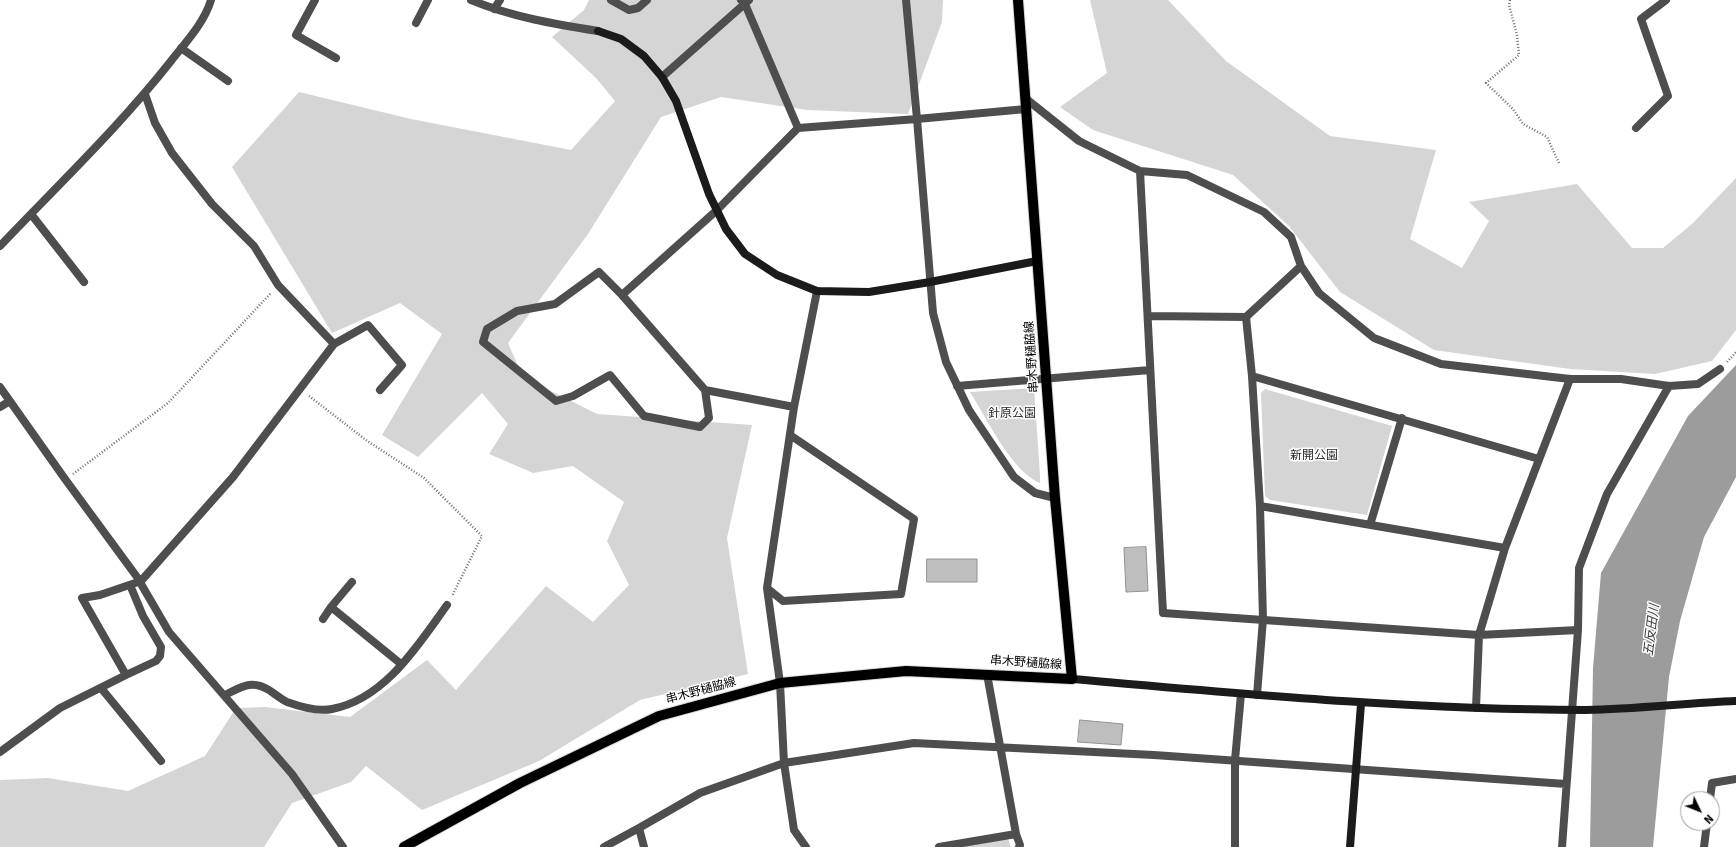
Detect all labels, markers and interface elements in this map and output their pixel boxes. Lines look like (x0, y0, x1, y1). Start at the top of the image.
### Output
street label: 串木野樋脇線 (1022, 321, 1042, 393)
park label: 針原公園 (988, 407, 1036, 421)
park label: 新開公園 (1290, 449, 1338, 463)
water label: 五反田川 (1641, 603, 1663, 657)
street label: 串木野樋脇線 (990, 653, 1062, 673)
street label: 串木野樋脇線 (664, 675, 738, 707)
north arrow (1680, 791, 1720, 831)
text: N (1701, 812, 1716, 826)

